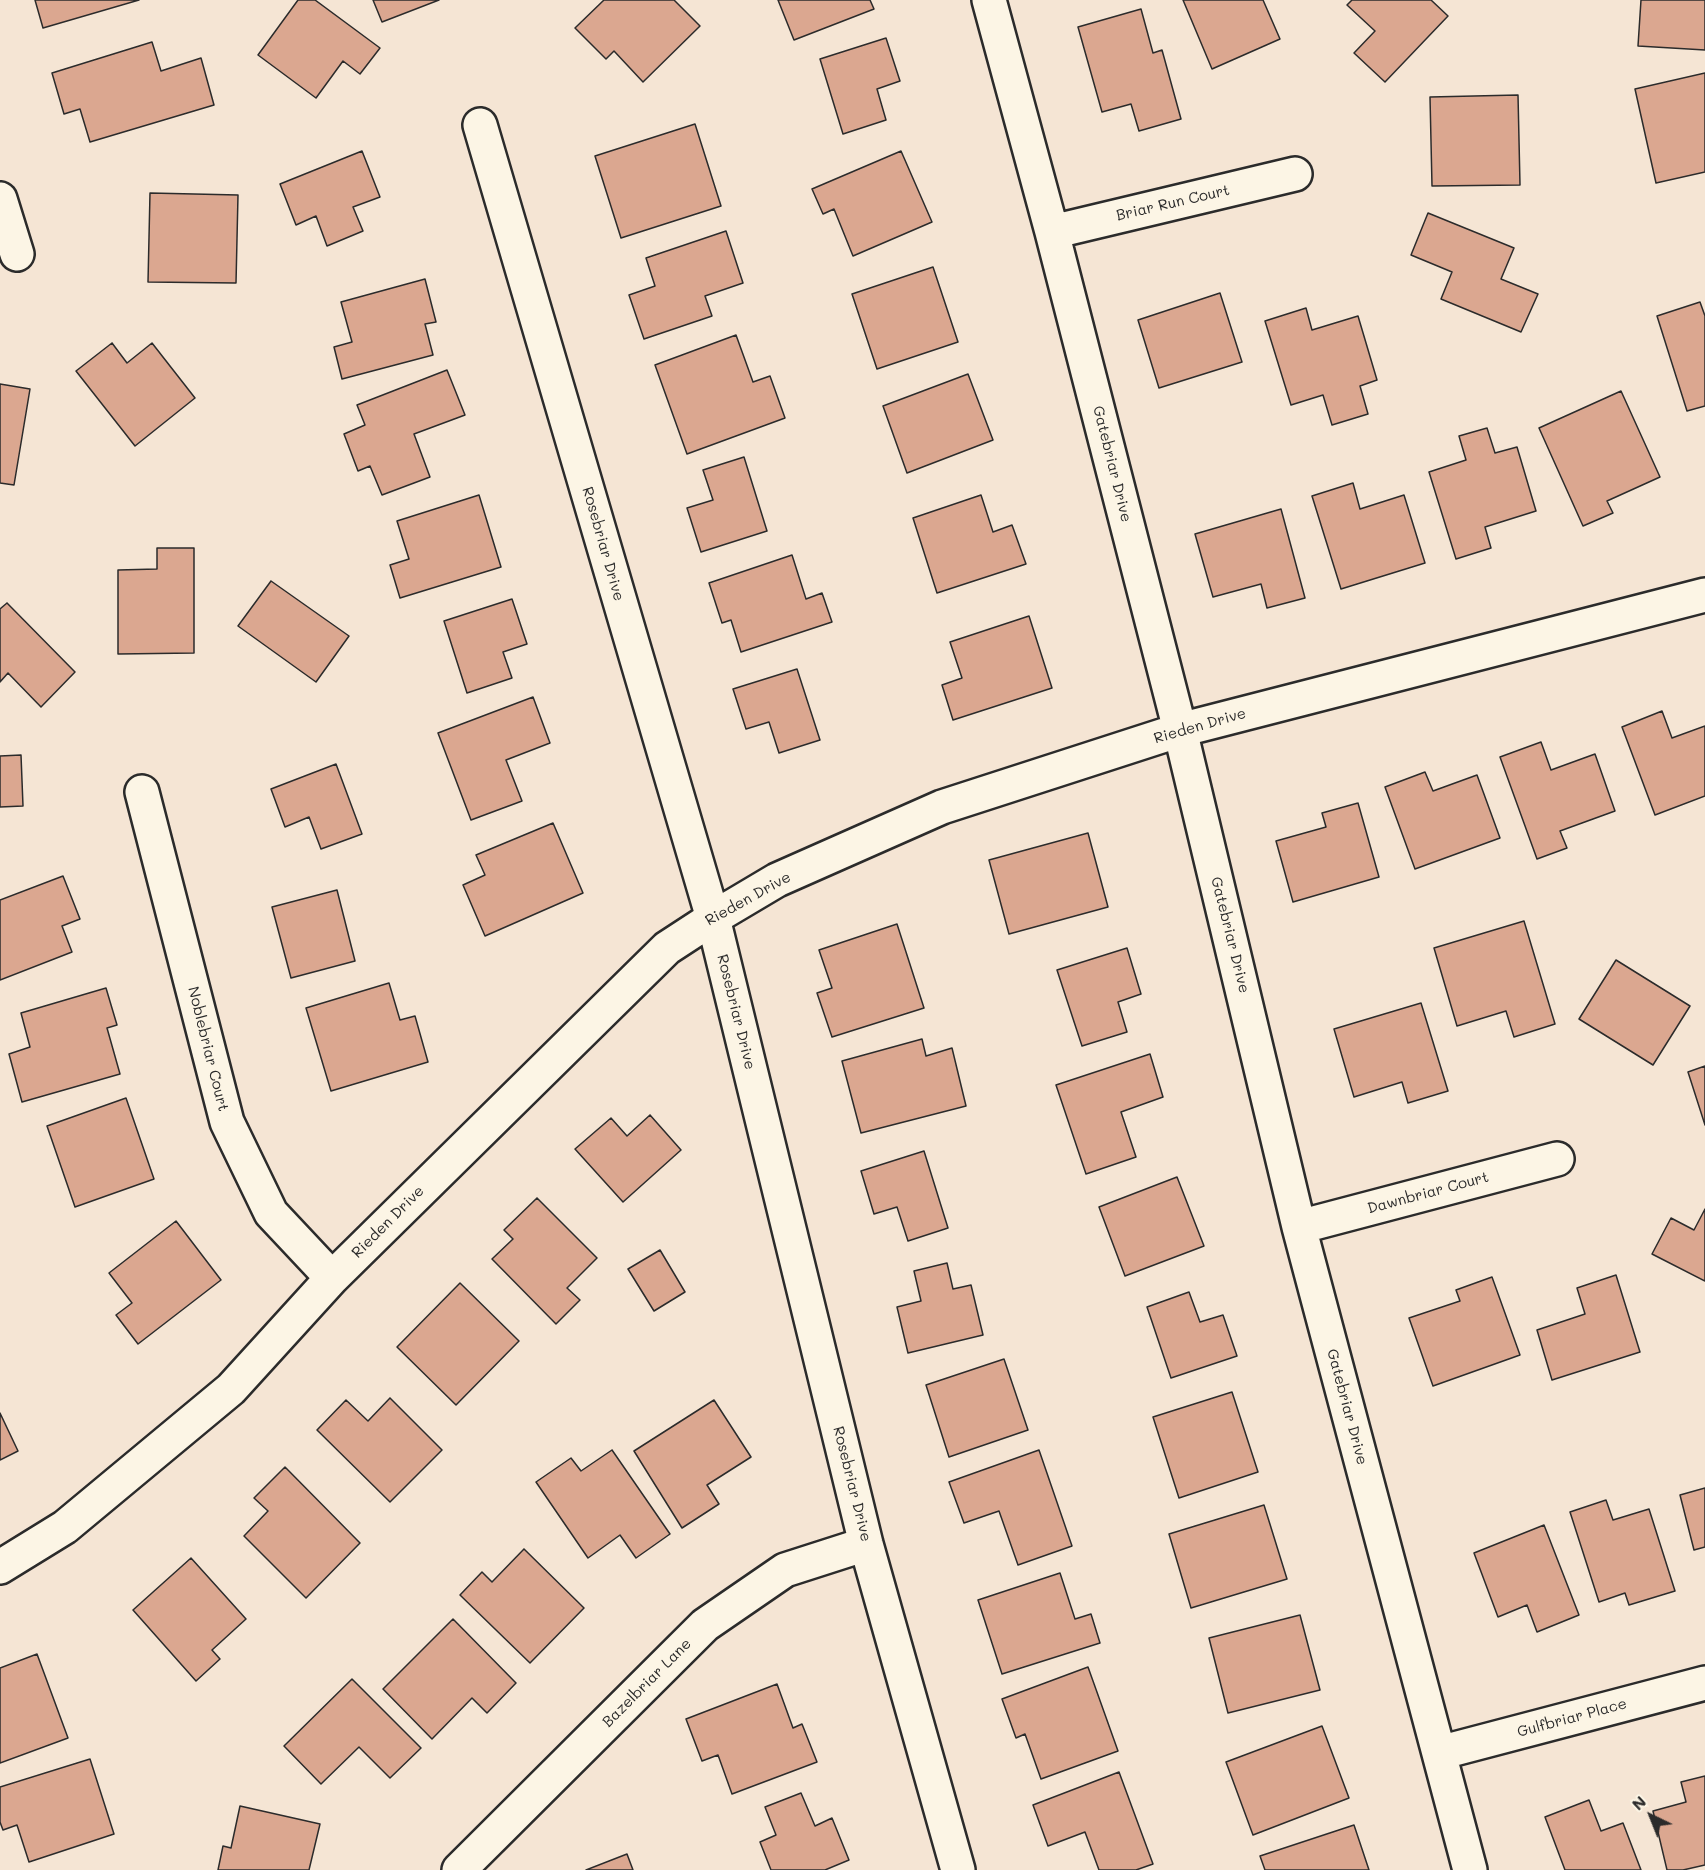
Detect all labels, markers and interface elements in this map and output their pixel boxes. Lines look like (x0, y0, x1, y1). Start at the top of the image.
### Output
street label: Briar Run Court (1114, 181, 1232, 225)
street label: Gatebriar Drive (1089, 404, 1135, 524)
street label: Rosebriar Drive (578, 485, 628, 603)
street label: Rieden Drive (1152, 704, 1248, 748)
street label: Rieden Drive (702, 868, 794, 930)
street label: Gatebriar Drive (1207, 875, 1253, 995)
street label: Rosebriar Drive (713, 953, 759, 1071)
street label: Noblebriar Court (184, 985, 232, 1113)
street label: Dawnbriar Court (1365, 1168, 1491, 1218)
street label: Rieden Drive (348, 1182, 428, 1262)
street label: Gatebriar Drive (1323, 1347, 1371, 1467)
street label: Rosebriar Drive (829, 1425, 875, 1543)
street label: Bazelbriar Lane (599, 1635, 695, 1731)
street label: Gulfbriar Place (1515, 1695, 1629, 1741)
north arrow (1621, 1786, 1681, 1846)
text: N (1627, 1791, 1650, 1814)

